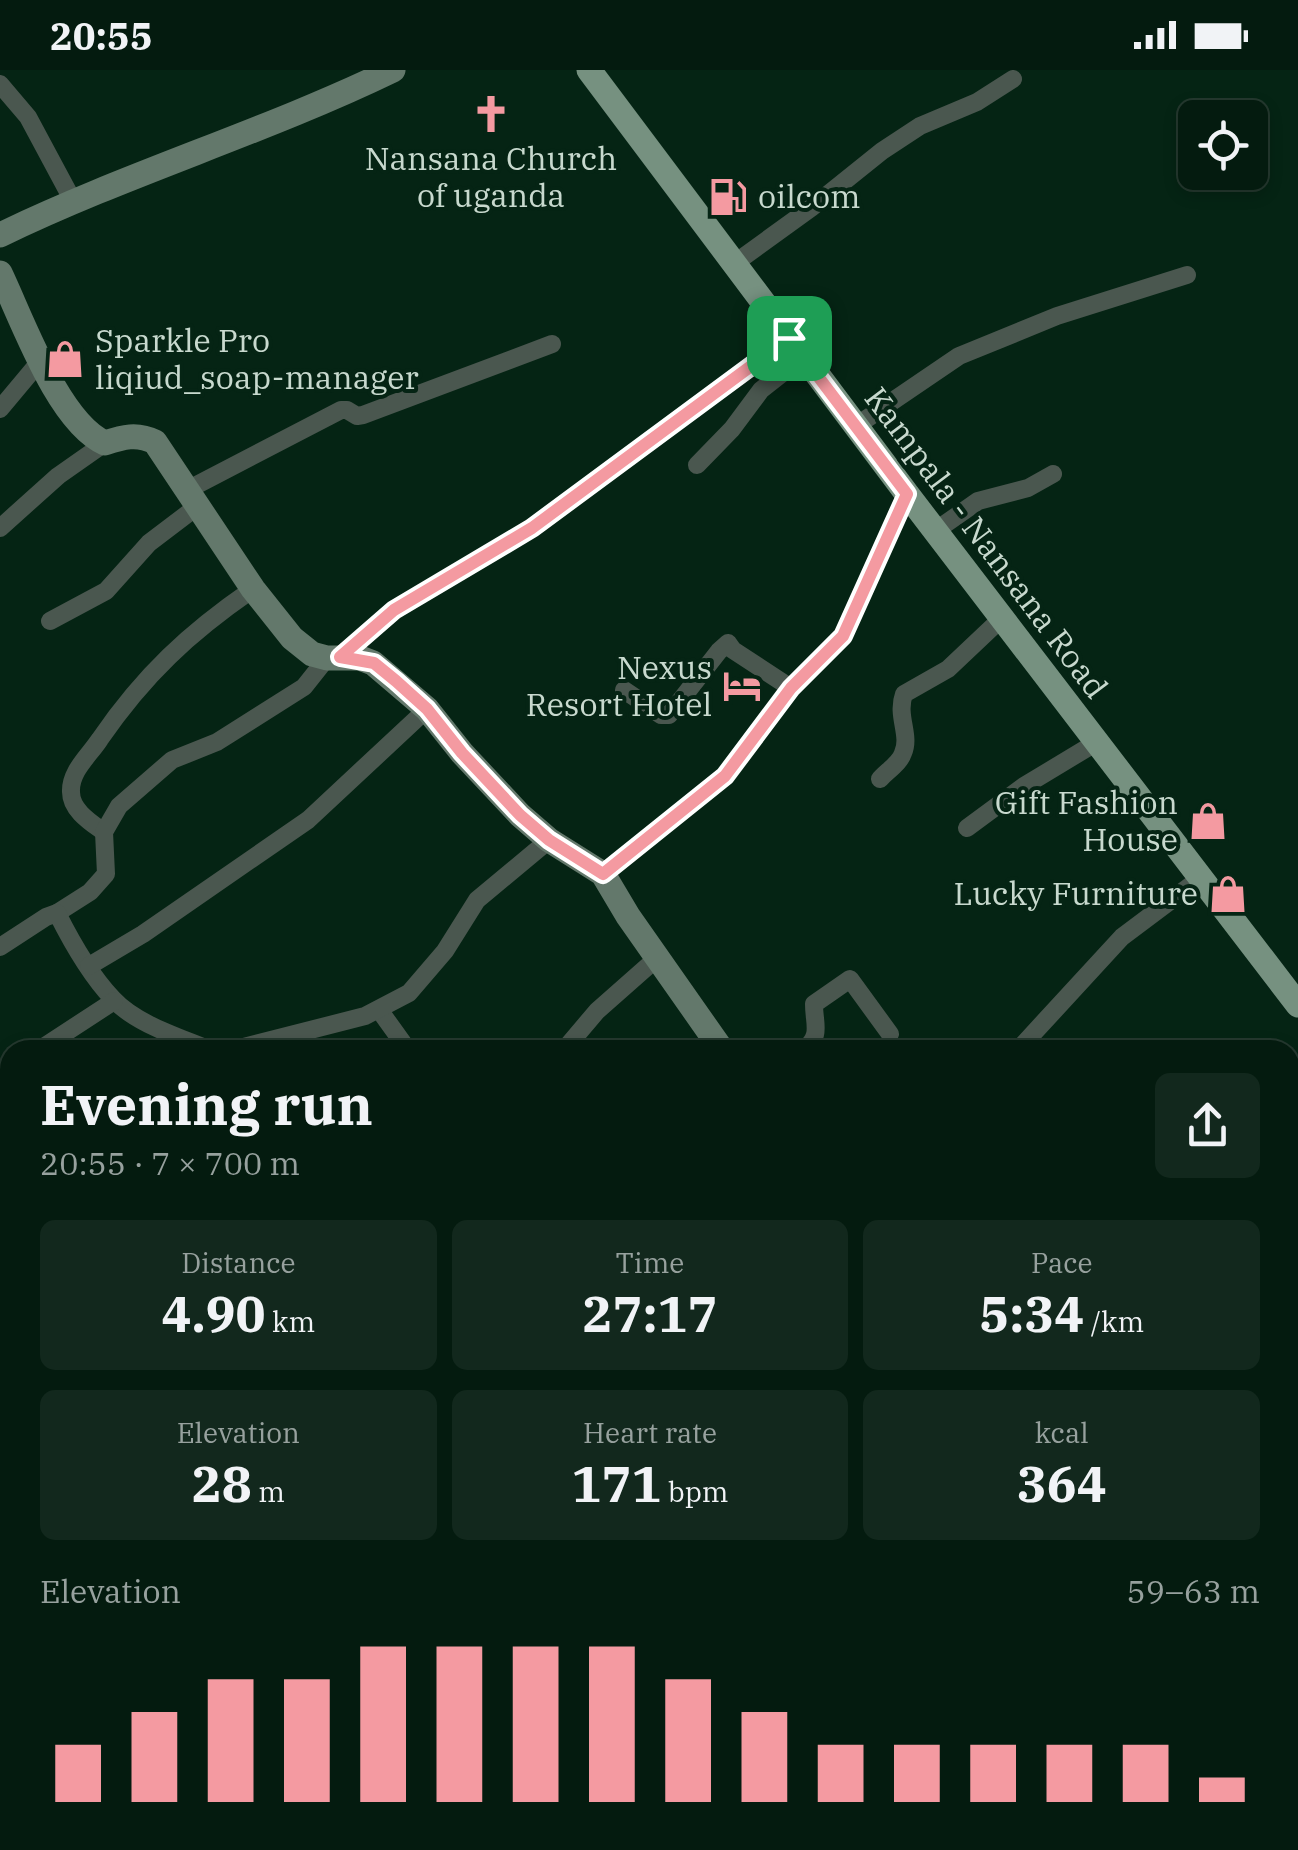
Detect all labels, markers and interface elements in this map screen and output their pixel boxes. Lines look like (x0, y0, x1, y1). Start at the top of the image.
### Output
text: 20:55 (50, 11, 153, 60)
church icon: Nansana Church of uganda (470, 93, 512, 135)
map controls (1178, 100, 1268, 190)
button: locate (1178, 100, 1268, 190)
place label: Nansana Church of uganda (365, 137, 617, 216)
place label: oilcom (758, 175, 860, 217)
fuel station icon: oilcom (707, 176, 749, 218)
pin (747, 296, 832, 381)
icon: arrive (762, 311, 817, 366)
place label: Sparkle Pro liqiud_soap-manager (95, 319, 419, 398)
shop icon: Sparkle Pro liqiud_soap-manager (44, 338, 86, 380)
street label: Kampala - Nansana Road (856, 378, 1118, 707)
place label: Nexus Resort Hotel (526, 646, 712, 725)
hotel icon: Nexus Resort Hotel (721, 665, 763, 707)
place label: Gift Fashion House (995, 781, 1178, 860)
shop icon: Gift Fashion House (1187, 800, 1229, 842)
place label: Lucky Furniture (954, 872, 1198, 914)
shop icon: Lucky Furniture (1207, 873, 1249, 915)
text: Evening run (40, 1069, 373, 1140)
button: share (1155, 1073, 1260, 1178)
text: 20:55 · 7 × 700 m (40, 1142, 300, 1184)
text: Distance (181, 1244, 295, 1281)
text: Time (616, 1244, 684, 1281)
text: Pace (1031, 1244, 1092, 1281)
text: 4.90 (162, 1281, 266, 1346)
text: 27:17 (582, 1281, 718, 1346)
text: 5:34 (979, 1281, 1084, 1346)
text: km (266, 1303, 315, 1340)
text: /km (1084, 1303, 1144, 1340)
text: Elevation (177, 1414, 300, 1451)
text: Heart rate (583, 1414, 717, 1451)
text: kcal (1035, 1414, 1089, 1451)
text: 28 (192, 1451, 252, 1516)
text: 171 (571, 1451, 661, 1516)
text: 364 (1017, 1451, 1107, 1516)
text: m (252, 1473, 285, 1510)
text: bpm (661, 1473, 729, 1510)
text: Elevation (40, 1570, 181, 1612)
text: 59–63 m (1126, 1570, 1260, 1612)

